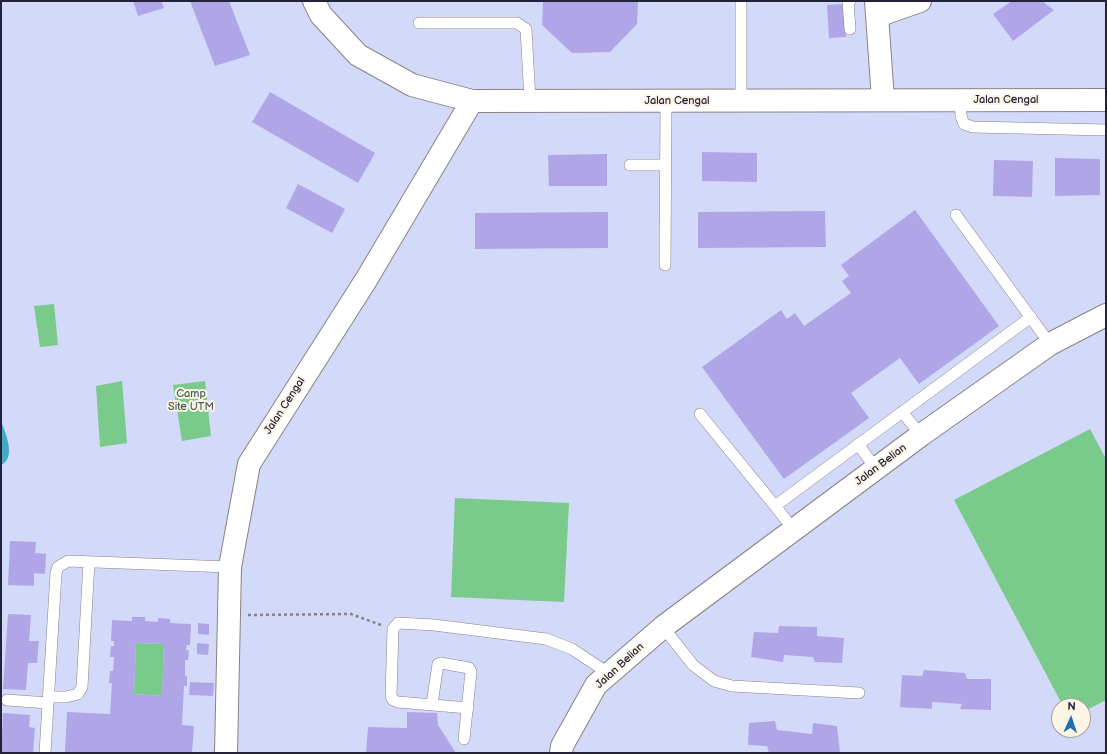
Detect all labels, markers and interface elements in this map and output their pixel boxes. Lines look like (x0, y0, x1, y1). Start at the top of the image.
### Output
street label: Jalan Cengal (973, 93, 1039, 107)
street label: Jalan Cengal (644, 94, 710, 108)
street label: Jalan Cengal (262, 375, 308, 437)
park label: Camp Site UTM (168, 387, 214, 413)
street label: Jalan Belian (853, 441, 909, 489)
street label: Jalan Belian (593, 640, 647, 692)
north arrow (1051, 698, 1091, 738)
text: N (1067, 700, 1076, 713)

